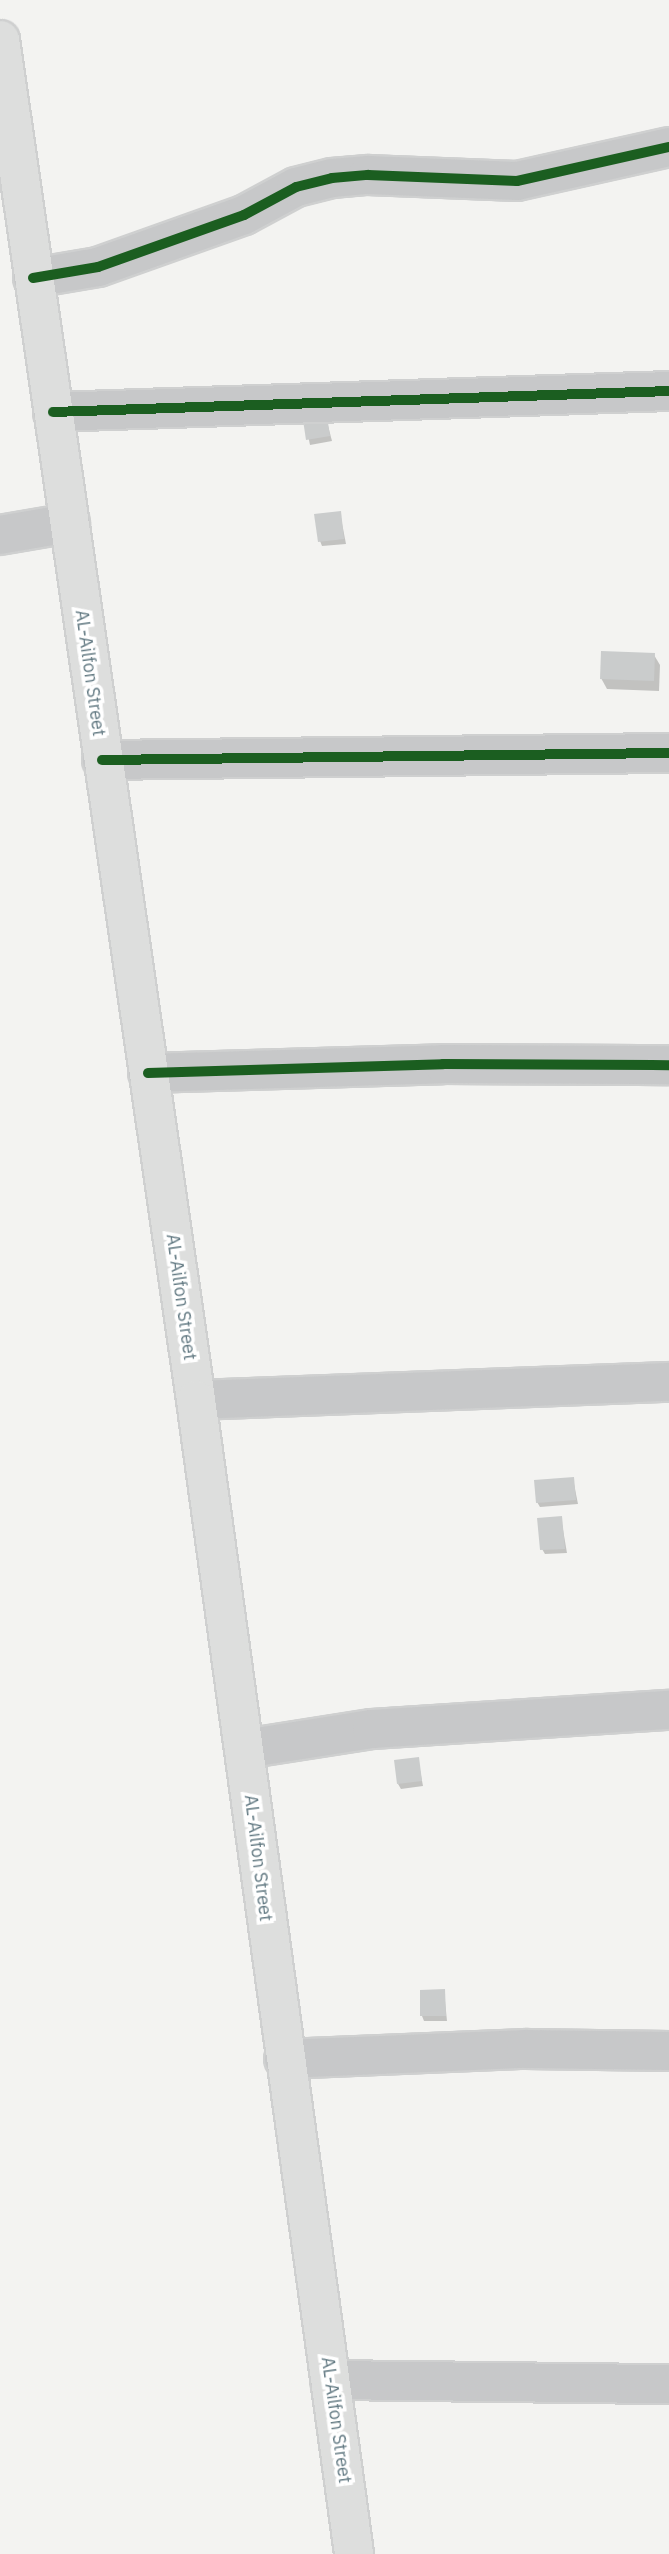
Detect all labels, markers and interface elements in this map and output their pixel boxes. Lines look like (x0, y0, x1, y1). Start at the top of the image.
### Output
street label: AL-Ailfon Street (70, 608, 110, 738)
street label: AL-Ailfon Street (161, 1232, 201, 1362)
street label: AL-Ailfon Street (240, 1794, 276, 1922)
street label: AL-Ailfon Street (316, 2355, 356, 2485)

